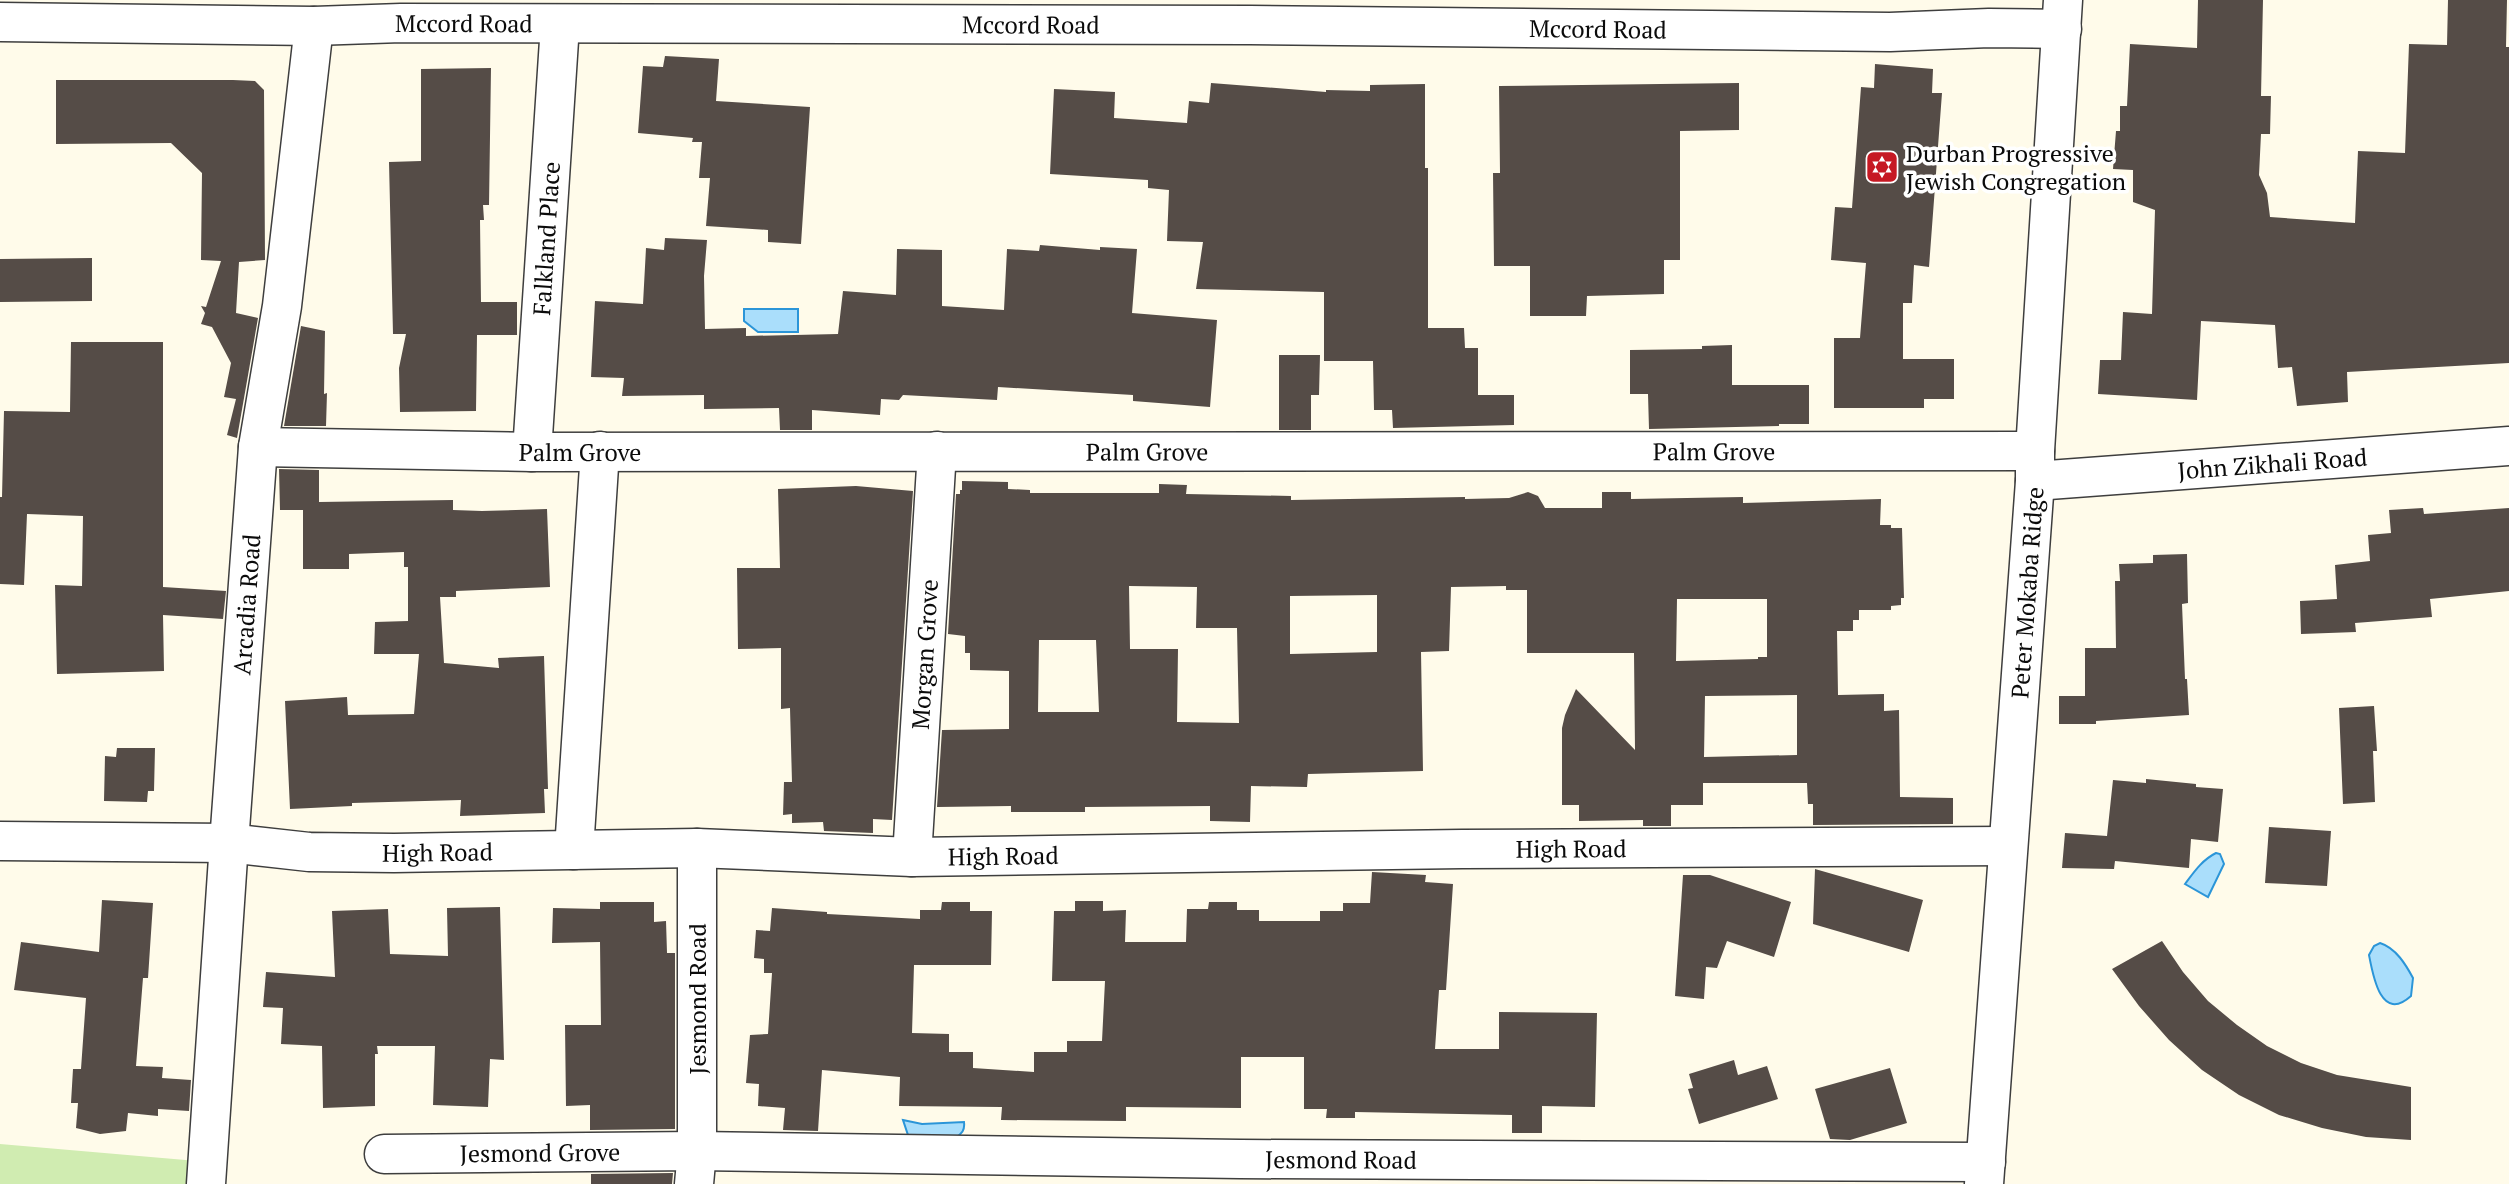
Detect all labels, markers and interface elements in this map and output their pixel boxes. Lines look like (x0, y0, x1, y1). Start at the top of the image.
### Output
street label: Mccord Road (395, 7, 533, 39)
street label: Mccord Road (962, 8, 1100, 41)
street label: Mccord Road (1529, 12, 1667, 46)
place label: Durban Progressive Jewish Congregation (1906, 137, 2126, 197)
synagogue icon: Durban Progressive Jewish Congregation (1863, 148, 1901, 186)
street label: Falkland Place (525, 161, 567, 316)
street label: Palm Grove (1653, 435, 1775, 467)
street label: Palm Grove (518, 436, 641, 468)
street label: Palm Grove (1086, 436, 1208, 468)
street label: John Zikhali Road (2176, 441, 2368, 486)
street label: Peter Mokaba Ridge (2003, 486, 2051, 699)
street label: Arcadia Road (225, 533, 268, 676)
street label: Morgan Grove (904, 578, 945, 731)
street label: High Road (1516, 832, 1627, 865)
street label: High Road (382, 835, 493, 869)
street label: High Road (948, 839, 1059, 872)
street label: Jesmond Road (681, 923, 713, 1075)
street label: Jesmond Grove (460, 1136, 620, 1169)
street label: Jesmond Road (1265, 1143, 1417, 1176)

